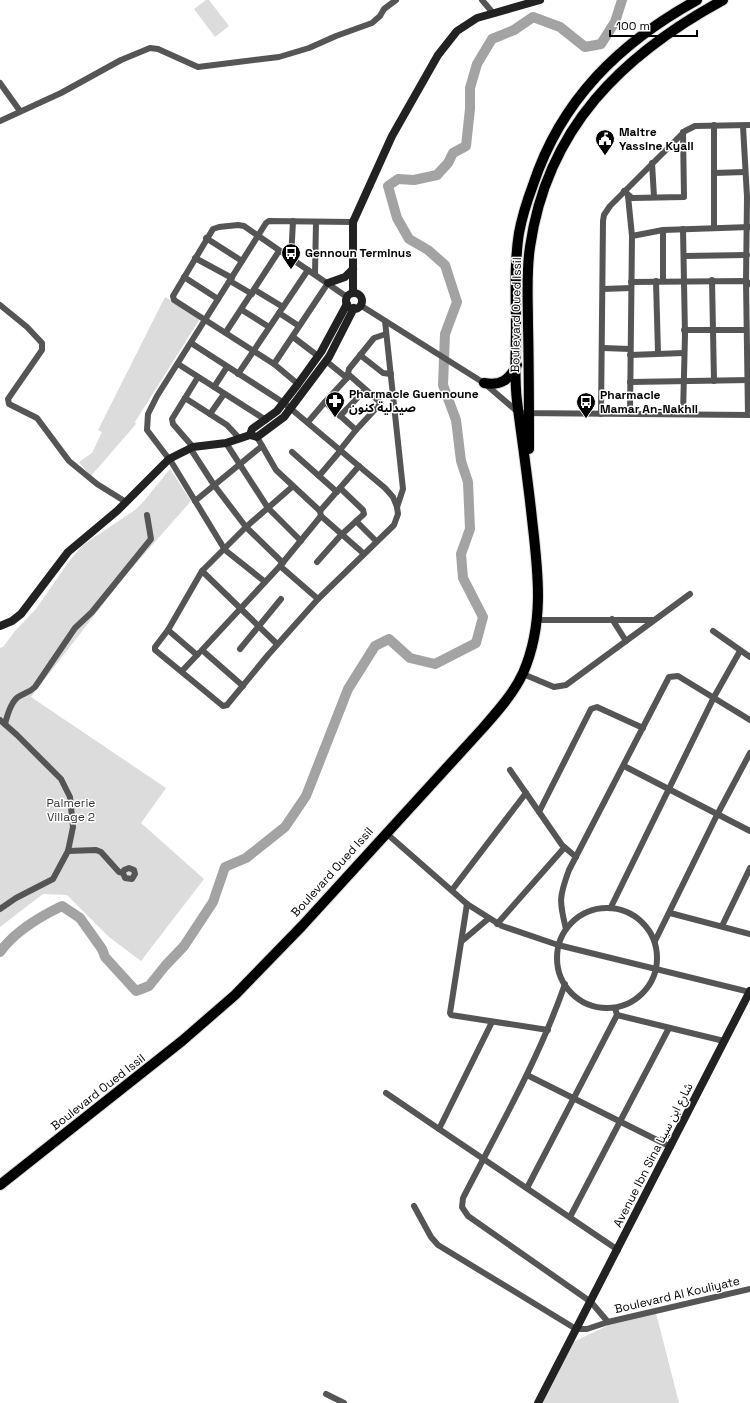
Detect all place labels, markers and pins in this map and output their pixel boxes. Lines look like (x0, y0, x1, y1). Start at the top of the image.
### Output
place label: Maitre Yassine Kyali (619, 124, 694, 154)
public building icon: Maitre Yassine Kyali (594, 128, 616, 156)
bus stop icon: Gennoun Terminus (280, 242, 302, 270)
place label: Gennoun Terminus (305, 245, 412, 261)
place label: Pharmacie Guennoune صيدلية كنون (349, 386, 479, 416)
place label: Pharmacie Mamar An-Nakhil (600, 387, 698, 417)
pharmacy icon: Pharmacie Guennoune صيدلية كنون (324, 390, 346, 418)
bus stop icon: Pharmacie Mamar An-Nakhil (575, 391, 597, 419)

